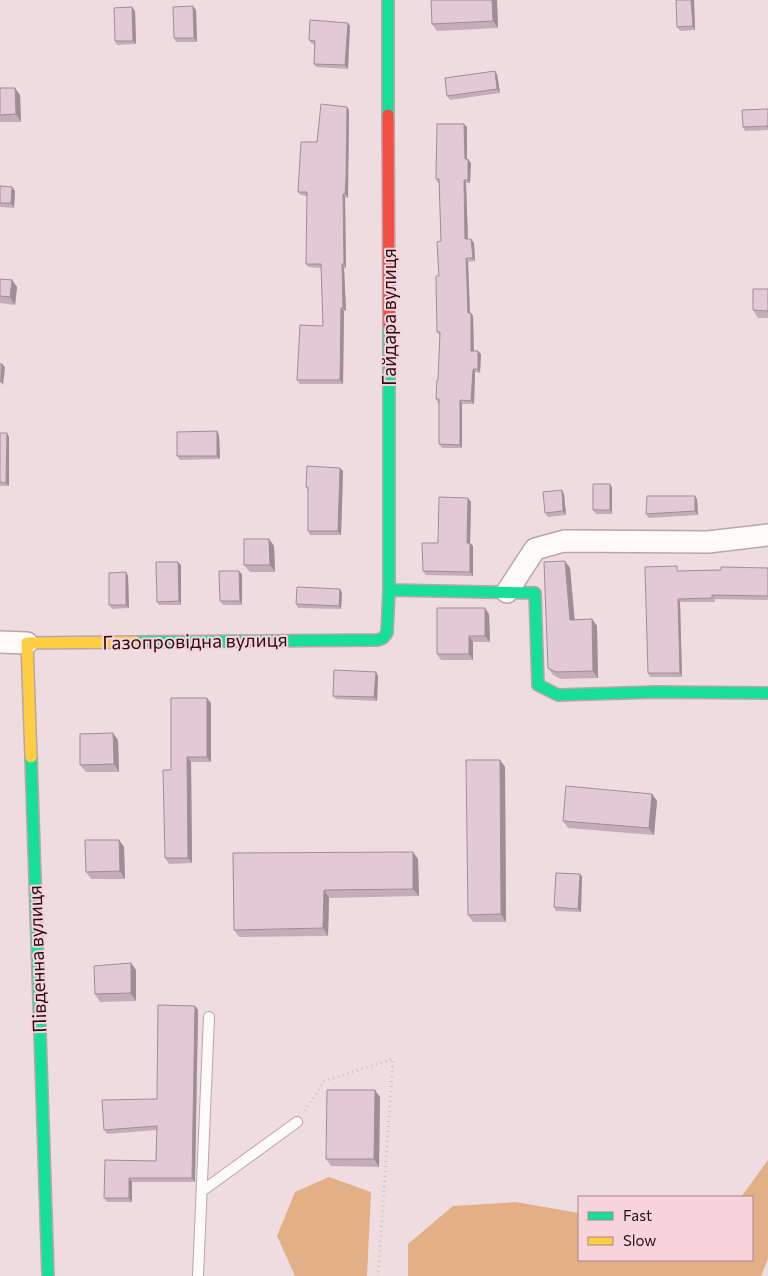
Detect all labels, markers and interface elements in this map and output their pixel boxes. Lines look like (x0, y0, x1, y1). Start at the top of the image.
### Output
street label: Гайдара вулиця (377, 248, 400, 386)
street label: Газопровідна вулиця (102, 627, 288, 654)
street label: Південна вулиця (22, 885, 51, 1033)
legend (578, 1196, 753, 1261)
text: Fast (623, 1206, 652, 1224)
text: Slow (623, 1231, 656, 1249)

